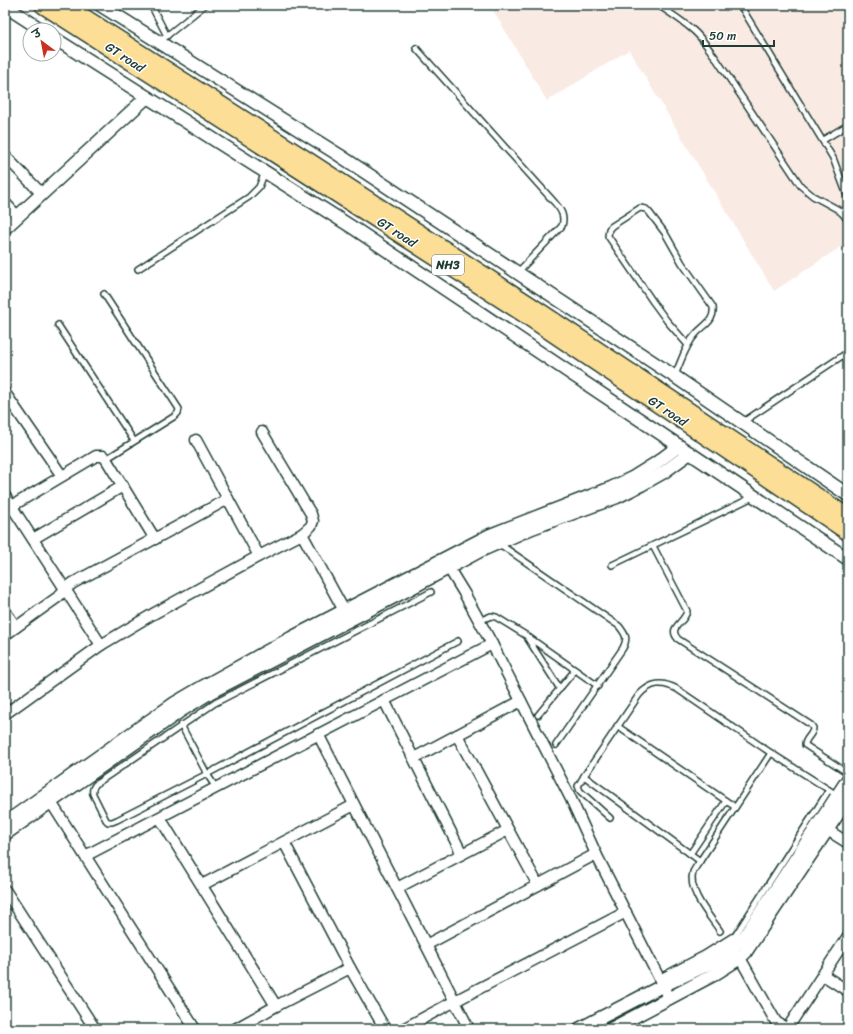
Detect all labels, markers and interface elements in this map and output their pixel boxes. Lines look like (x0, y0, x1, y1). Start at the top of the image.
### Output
north arrow (22, 22, 62, 62)
scale bar (703, 22, 774, 48)
text: उ (28, 23, 47, 44)
text: 50 m (709, 25, 736, 47)
street label: GT road (100, 35, 151, 79)
street label: GT road (372, 210, 423, 254)
road number: NH3 (432, 255, 464, 275)
street label: GT road (643, 389, 693, 433)

